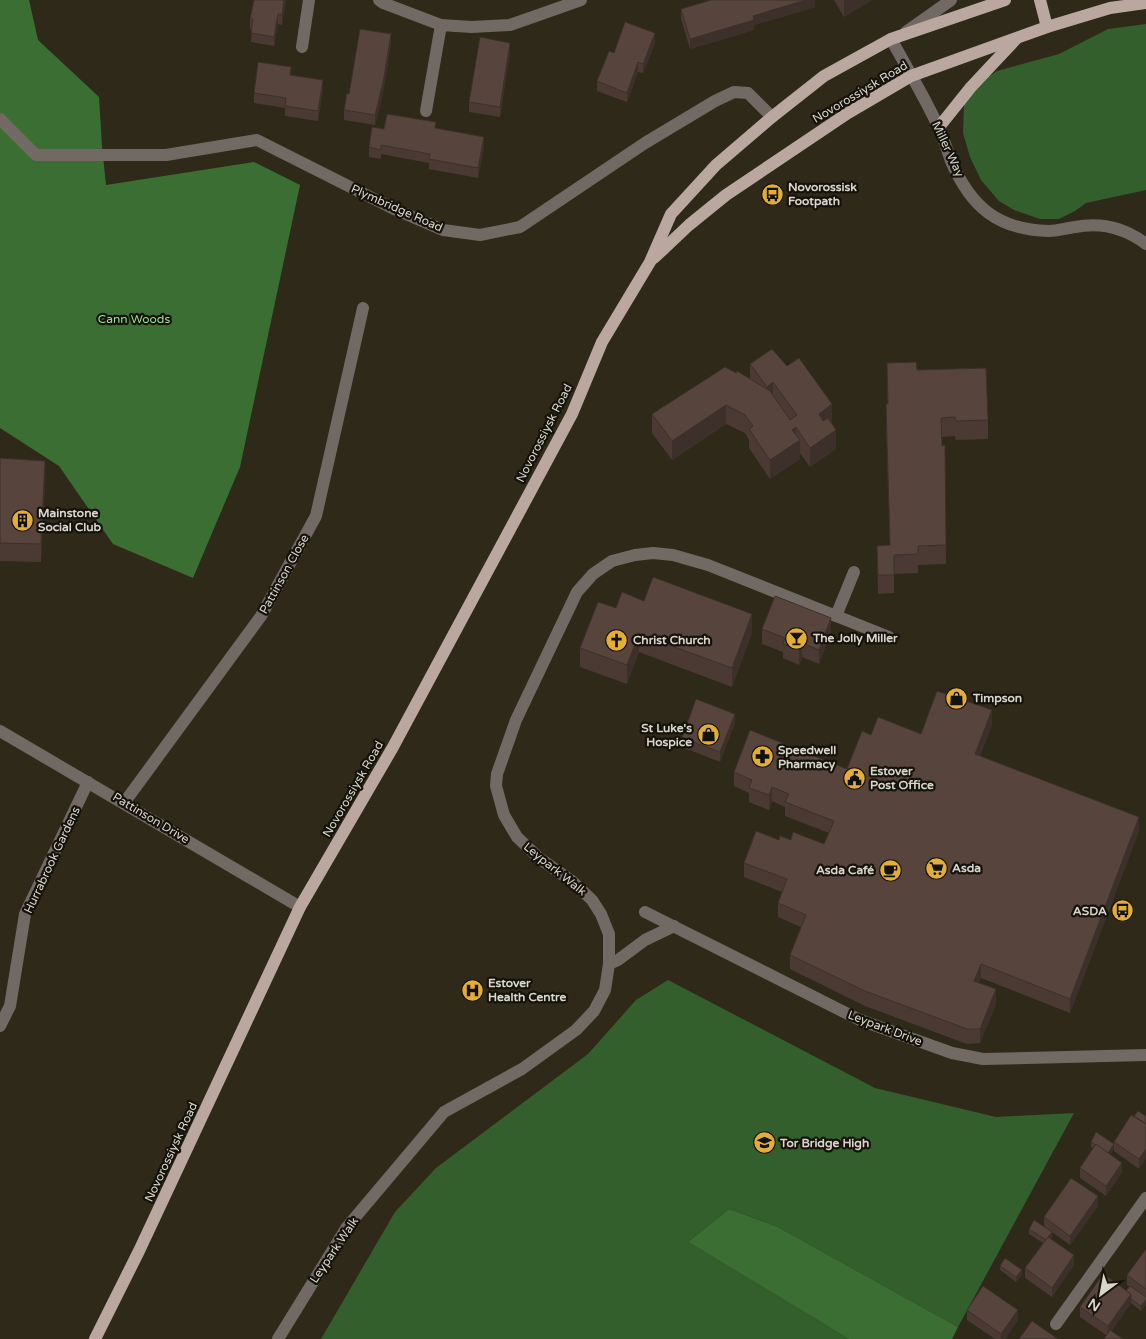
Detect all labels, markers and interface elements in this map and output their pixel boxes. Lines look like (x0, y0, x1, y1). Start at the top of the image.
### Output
street label: Novorossiysk Road (810, 58, 910, 126)
street label: Miller Way (929, 119, 967, 179)
place label: Novorossisk Footpath (788, 180, 857, 209)
street label: Plymbridge Road (349, 182, 445, 234)
bus stop icon: Novorossisk Footpath (760, 182, 784, 206)
park label: Cann Woods (98, 312, 170, 326)
street label: Novorossiysk Road (513, 381, 575, 485)
place label: Mainstone Social Club (38, 506, 102, 534)
building icon: Mainstone Social Club (10, 508, 34, 532)
street label: Pattinson Close (256, 532, 312, 616)
bar icon: The Jolly Miller (785, 626, 809, 650)
church icon: Christ Church (605, 628, 629, 652)
place label: The Jolly Miller (812, 631, 898, 646)
place label: Christ Church (633, 633, 711, 647)
shop icon: Timpson (945, 686, 969, 710)
place label: Timpson (972, 691, 1022, 706)
place label: St Luke's Hospice (641, 721, 692, 750)
shop icon: St Luke's Hospice (696, 723, 720, 747)
street label: Novorossiysk Road (320, 739, 386, 839)
place label: Speedwell Pharmacy (778, 743, 836, 772)
pharmacy icon: Speedwell Pharmacy (750, 745, 774, 769)
place label: Estover Post Office (870, 764, 934, 792)
public building icon: Estover Post Office (842, 766, 866, 790)
street label: Pattinson Drive (110, 790, 192, 846)
street label: Hurrabrook Gardens (21, 804, 83, 916)
street label: Leypark Walk (521, 839, 590, 899)
supermarket icon: Asda (924, 856, 948, 880)
cafe icon: Asda Café (878, 858, 902, 882)
place label: Asda (952, 861, 981, 875)
place label: Asda Café (816, 863, 874, 877)
bus stop icon: ASDA (1111, 899, 1135, 923)
place label: ASDA (1073, 904, 1107, 918)
place label: Estover Health Centre (488, 976, 567, 1004)
hospital icon: Estover Health Centre (460, 978, 484, 1002)
street label: Leypark Drive (846, 1007, 924, 1049)
street label: Novorossiysk Road (142, 1100, 200, 1204)
school or university icon: Tor Bridge High (752, 1131, 776, 1155)
place label: Tor Bridge High (779, 1136, 869, 1151)
street label: Leypark Walk (307, 1214, 361, 1286)
north arrow (1076, 1269, 1126, 1319)
text: N (1085, 1294, 1104, 1315)

